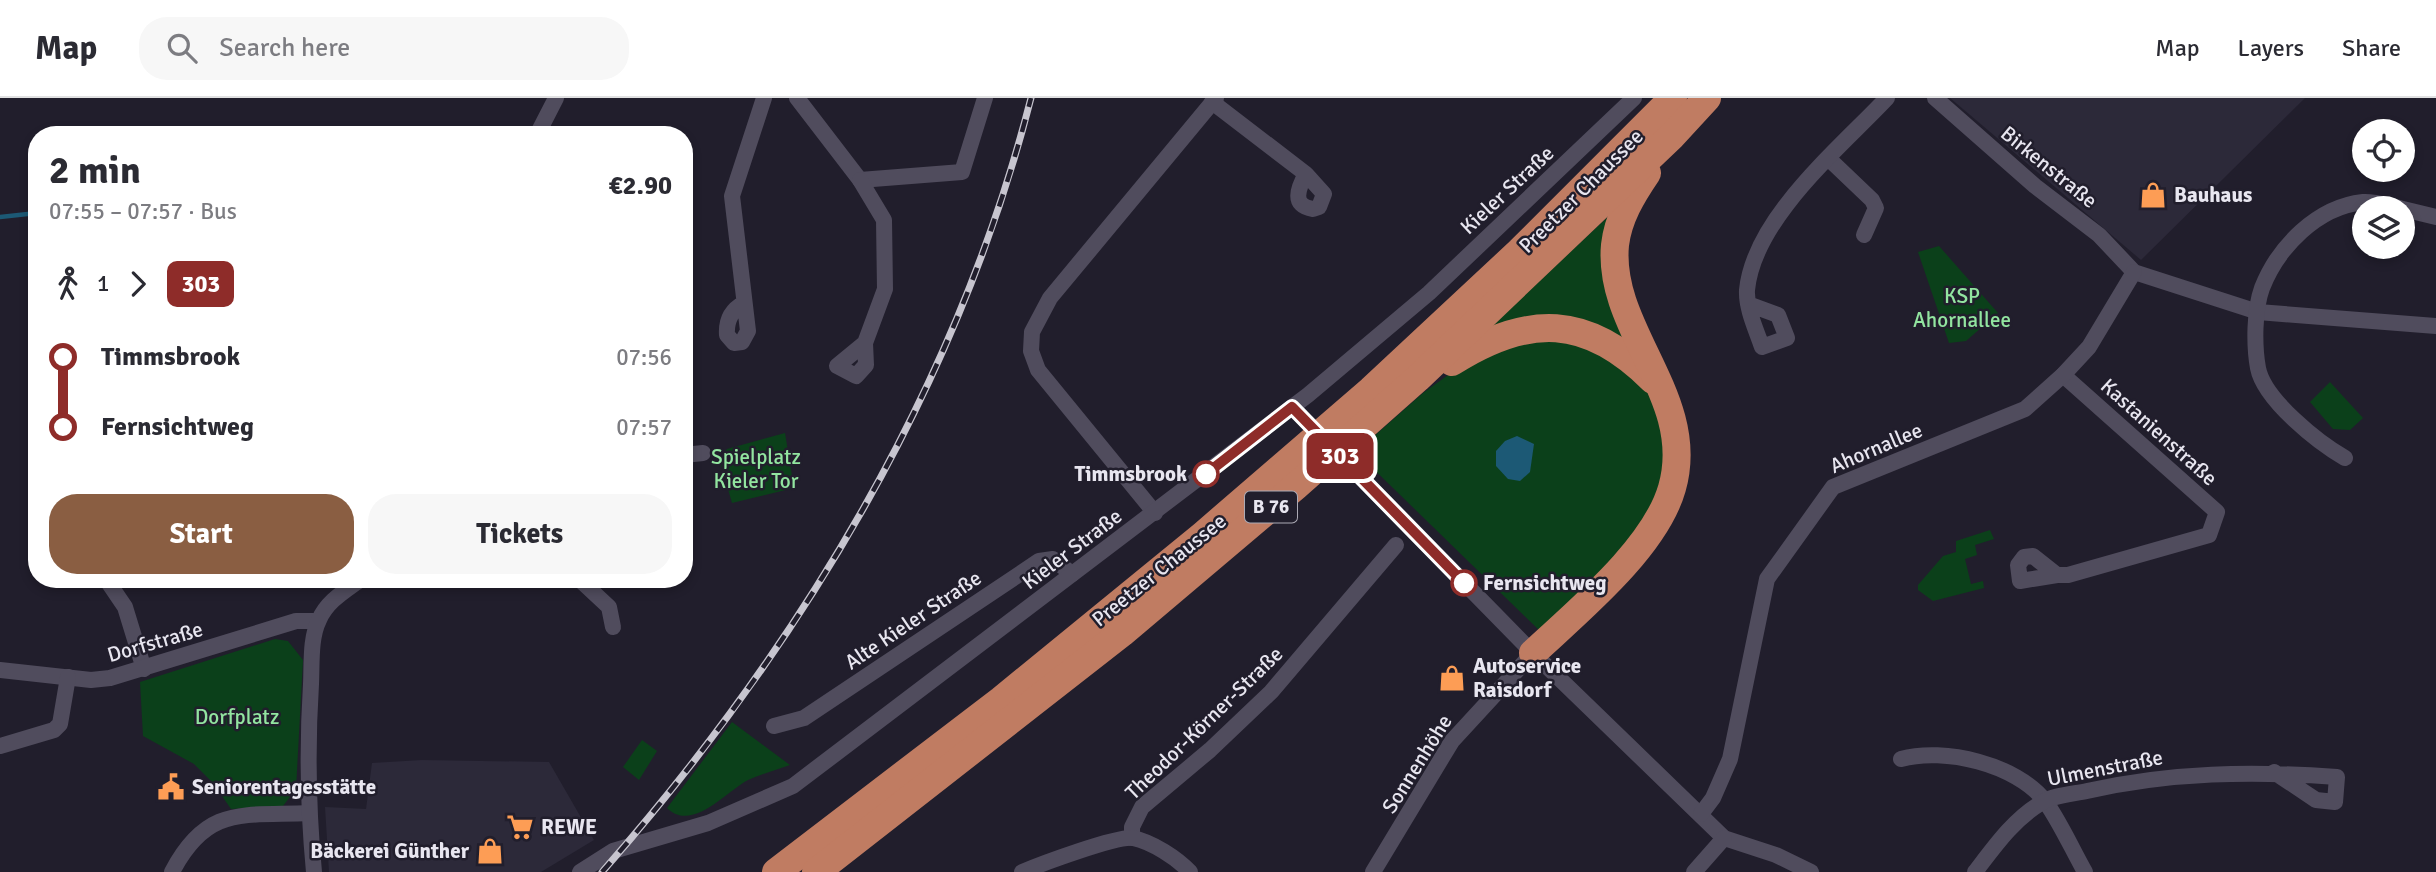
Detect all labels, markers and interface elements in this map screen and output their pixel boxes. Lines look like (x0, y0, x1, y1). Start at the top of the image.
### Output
search box (139, 17, 629, 80)
text: Map (35, 28, 97, 69)
icon: search (163, 29, 201, 67)
text: Search here (219, 32, 350, 64)
text: Map (2155, 33, 2200, 63)
text: Layers (2238, 33, 2304, 63)
text: Share (2342, 33, 2401, 63)
map controls (2352, 119, 2415, 259)
button: locate (2352, 119, 2415, 182)
street label: Birkenstraße (1995, 120, 2103, 214)
street label: Preetzer Chaussee (1513, 123, 1649, 259)
street label: Kieler Straße (1455, 140, 1559, 240)
text: 2 min (49, 147, 141, 194)
text: €2.90 (608, 170, 672, 202)
shop icon: Bauhaus (2138, 180, 2168, 210)
place label: Bauhaus (2174, 182, 2252, 208)
button: layers (2352, 196, 2415, 259)
text: 07:55 – 07:57 · Bus (49, 197, 237, 226)
icon: walk (49, 265, 87, 303)
icon: forward (119, 265, 157, 303)
text: 1 (97, 269, 109, 298)
text: 303 (181, 269, 220, 299)
park label: KSP Ahornallee (1913, 283, 2011, 333)
text: Timmsbrook (101, 341, 240, 373)
text: 07:56 (616, 343, 672, 372)
street label: Kastanienstraße (2095, 373, 2223, 491)
text: Fernsichtweg (101, 411, 254, 443)
text: 07:57 (616, 413, 672, 442)
street label: Ahornallee (1826, 417, 1926, 479)
line badge: 303 (1300, 433, 1380, 479)
text: 303 (1321, 441, 1359, 471)
park label: Spielplatz Kieler Tor (711, 444, 801, 494)
place label: Timmsbrook (1075, 461, 1187, 487)
marker: Timmsbrook (1193, 461, 1219, 487)
road number: B 76 (1245, 492, 1297, 522)
button: Start (49, 494, 354, 574)
button: Tickets (368, 494, 672, 574)
street label: Kieler Straße (1017, 503, 1127, 595)
street label: Preetzer Chaussee (1087, 508, 1231, 632)
street label: Alte Kieler Straße (840, 565, 986, 675)
marker: Fernsichtweg (1451, 570, 1477, 596)
place label: Fernsichtweg (1483, 570, 1606, 596)
street label: Dorfstraße (104, 616, 206, 668)
street label: Theodor-Körner-Straße (1120, 641, 1288, 805)
place label: Autoservice Raisdorf (1473, 653, 1581, 703)
shop icon: Autoservice Raisdorf (1437, 663, 1467, 693)
park label: Dorfplatz (195, 704, 279, 730)
street label: Sonnenhöhe (1376, 710, 1458, 818)
street label: Ulmenstraße (2045, 744, 2165, 792)
public building icon: Seniorentagesstätte (156, 772, 186, 802)
place label: Seniorentagesstätte (192, 774, 376, 800)
supermarket icon: REWE (505, 812, 535, 842)
place label: REWE (541, 814, 597, 840)
shop icon: Bäckerei Günther (475, 836, 505, 866)
place label: Bäckerei Günther (310, 838, 470, 864)

